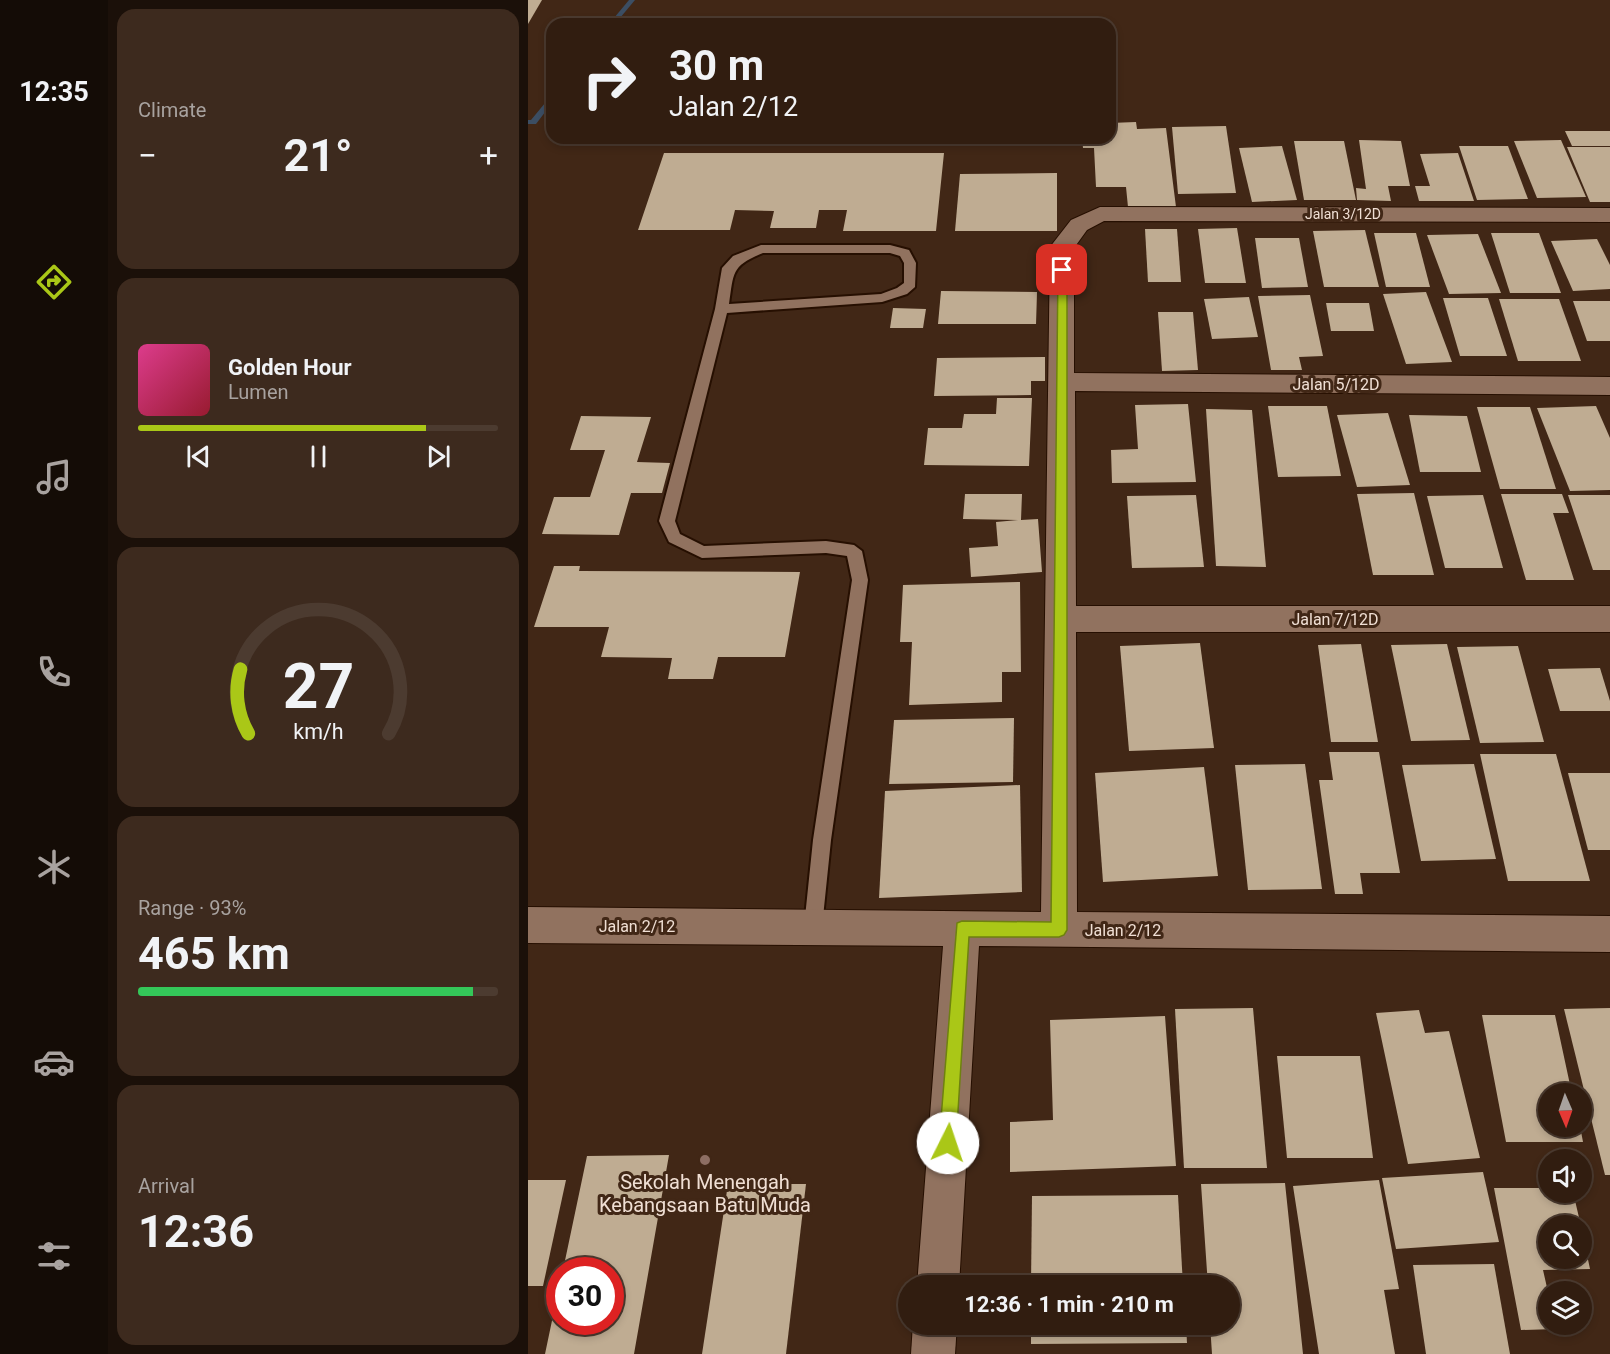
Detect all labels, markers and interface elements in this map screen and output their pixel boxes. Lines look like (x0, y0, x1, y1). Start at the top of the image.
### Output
text: 30 m (669, 41, 764, 90)
icon: right (570, 42, 648, 120)
text: 12:35 (19, 76, 89, 108)
text: Jalan 2/12 (669, 91, 798, 123)
text: Climate (138, 98, 206, 122)
text: 21° (283, 129, 353, 182)
text: − (138, 136, 157, 175)
text: + (479, 136, 498, 175)
street label: Jalan 3/12D (1305, 206, 1381, 222)
pin (1036, 244, 1087, 295)
icon: arrive (1045, 253, 1078, 286)
icon: directions (33, 261, 75, 303)
text: Golden Hour (228, 355, 352, 380)
street label: Jalan 5/12D (1292, 375, 1380, 394)
text: Lumen (228, 380, 289, 404)
icon: previous (182, 440, 215, 473)
icon: pause (302, 440, 335, 473)
icon: next (422, 440, 455, 473)
icon: music (33, 456, 75, 498)
street label: Jalan 7/12D (1291, 610, 1379, 629)
text: 27 (282, 650, 354, 723)
icon: phone (33, 651, 75, 693)
text: km/h (293, 719, 343, 744)
icon: climate (33, 846, 75, 888)
text: Range · 93% (138, 896, 246, 920)
street label: Jalan 2/12 (599, 917, 675, 936)
street label: Jalan 2/12 (1085, 921, 1161, 940)
text: 465 km (138, 927, 290, 980)
icon: car (33, 1041, 75, 1083)
north arrow (1538, 1083, 1592, 1137)
map controls (1538, 1083, 1592, 1335)
position arrow (916, 1111, 980, 1175)
button: sound (1538, 1149, 1592, 1203)
marker: Sekolah Menengah Kebangsaan Batu Muda (698, 1153, 712, 1167)
place label: Sekolah Menengah Kebangsaan Batu Muda (599, 1170, 811, 1217)
text: Arrival (138, 1174, 195, 1198)
text: 12:36 (138, 1205, 254, 1258)
button: search (1538, 1215, 1592, 1269)
icon: filters (33, 1235, 75, 1277)
speed limit sign: 30 (546, 1257, 624, 1335)
button: layers (1538, 1281, 1592, 1335)
text: 12:36 · 1 min · 210 m (964, 1292, 1174, 1317)

